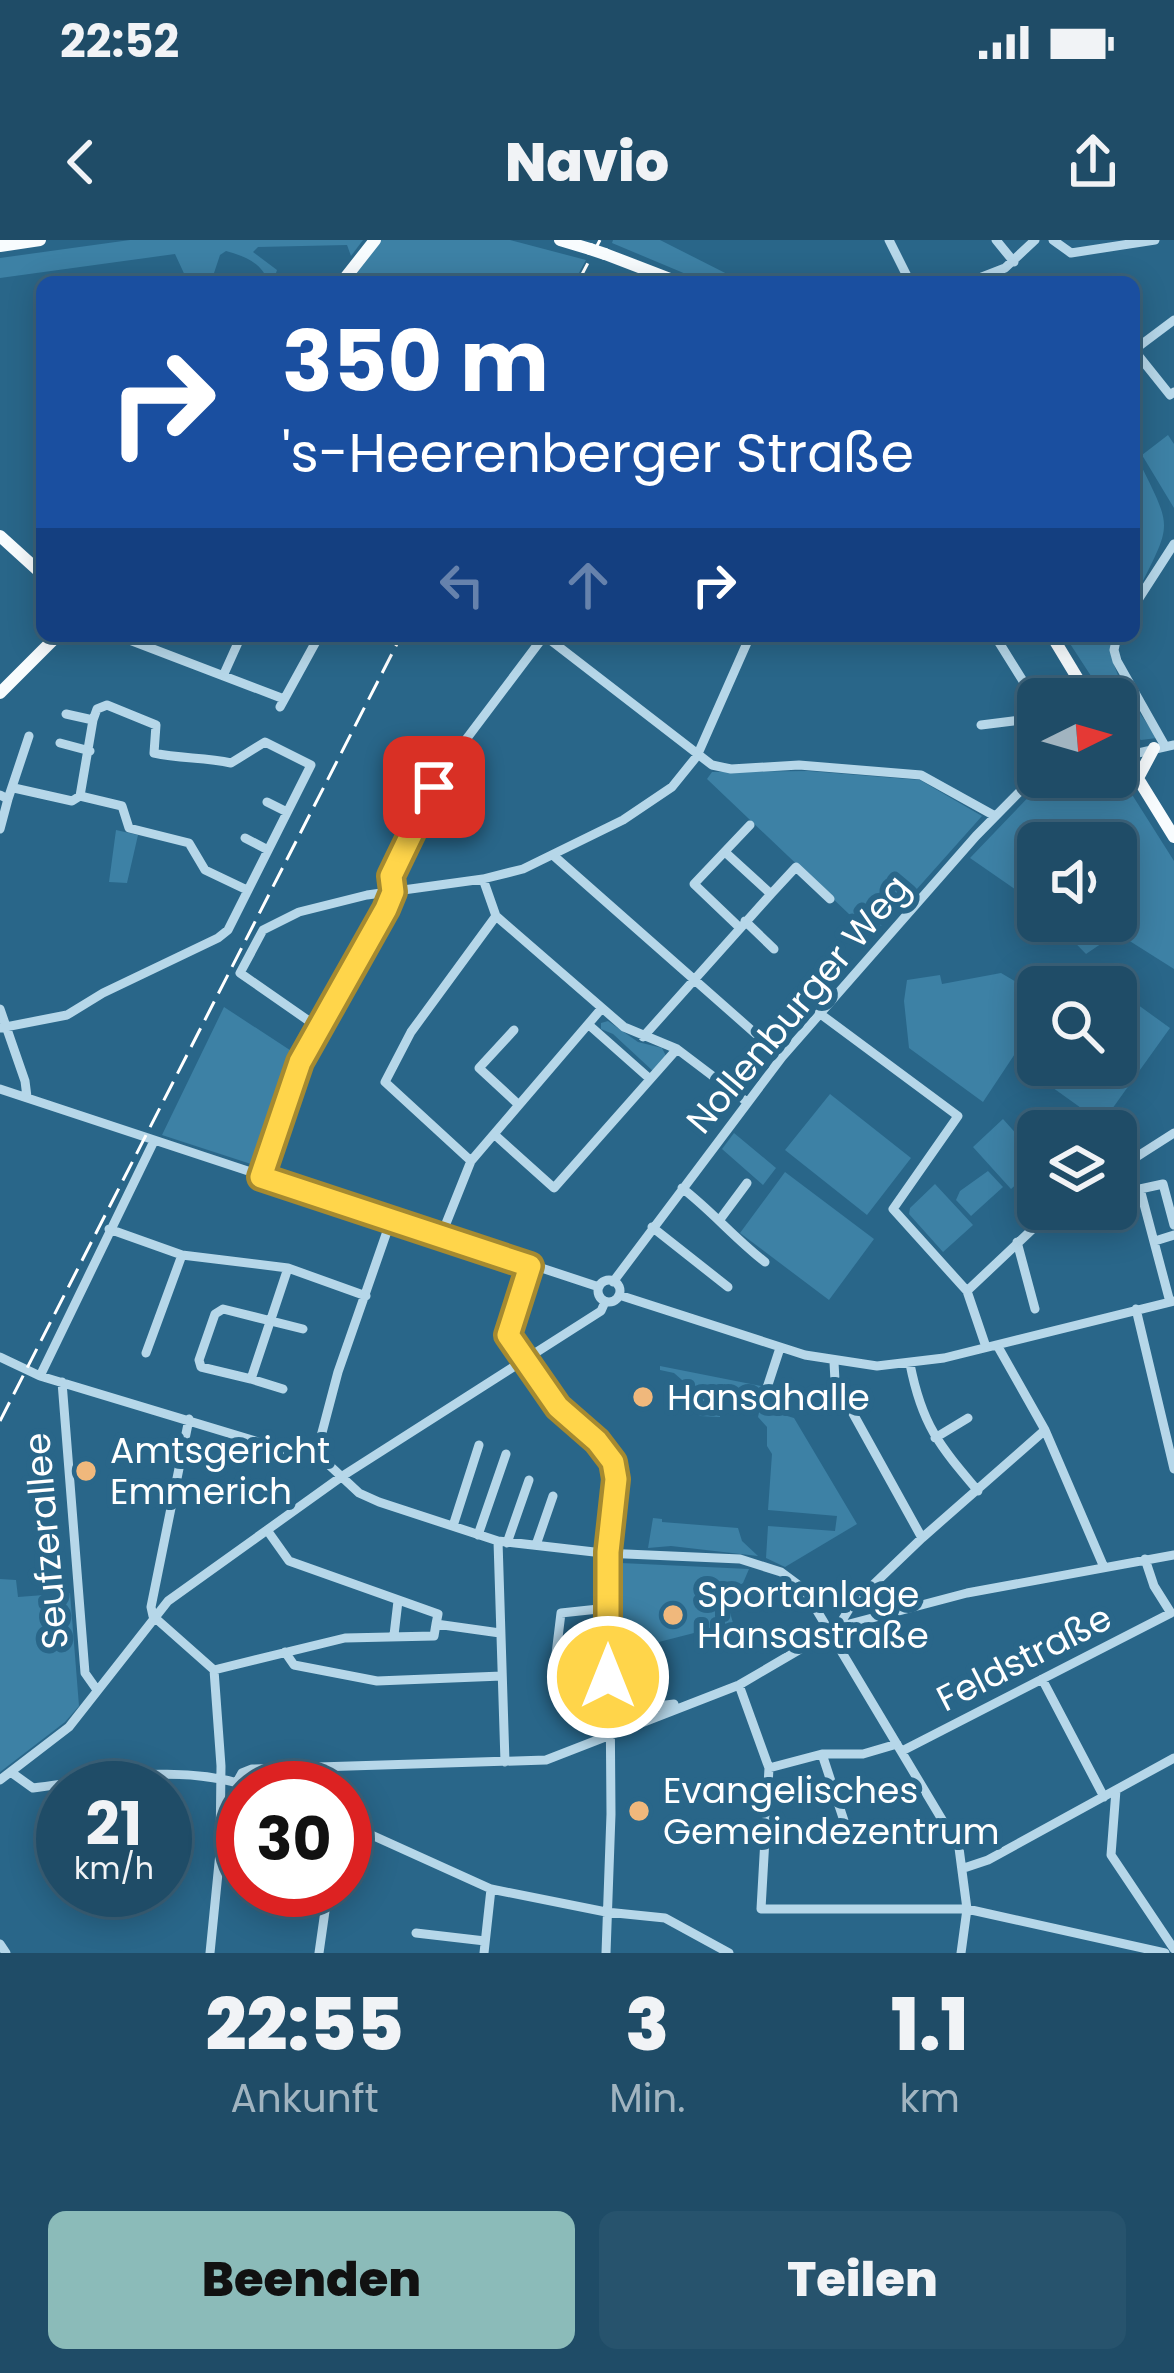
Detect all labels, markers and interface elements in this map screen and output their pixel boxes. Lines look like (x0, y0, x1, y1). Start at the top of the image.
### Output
text: 22:52 (60, 10, 179, 73)
text: Navio (505, 124, 669, 200)
icon: back (48, 129, 114, 195)
icon: share (1060, 129, 1126, 195)
text: 350 m (282, 303, 549, 420)
icon: right (84, 324, 240, 480)
text: 's-Heerenberger Straße (282, 415, 914, 491)
icon: left (429, 552, 495, 618)
icon: ahead (555, 552, 621, 618)
icon: right (681, 552, 747, 618)
north arrow (1017, 678, 1137, 798)
map controls (1017, 678, 1137, 1230)
pin (383, 736, 485, 838)
icon: arrive (401, 754, 467, 820)
button: sound (1017, 822, 1137, 942)
street label: Nollenburger Weg (674, 864, 922, 1144)
button: search (1017, 966, 1137, 1086)
button: layers (1017, 1110, 1137, 1230)
place label: Hansahalle (667, 1372, 870, 1423)
marker: Hansahalle (630, 1384, 656, 1410)
place label: Amtsgericht Emmerich (110, 1425, 330, 1517)
street label: Seufzerallee (11, 1431, 81, 1651)
marker: Amtsgericht Emmerich (73, 1458, 99, 1484)
place label: Sportanlage Hansastraße (697, 1569, 929, 1661)
street label: Feldstraße (928, 1592, 1120, 1724)
marker: Sportanlage Hansastraße (660, 1602, 686, 1628)
position arrow (545, 1614, 671, 1740)
speed limit sign: 30 (216, 1761, 372, 1917)
place label: Evangelisches Gemeindezentrum (663, 1765, 1000, 1857)
text: 21 (86, 1782, 142, 1866)
marker: Evangelisches Gemeindezentrum (626, 1798, 652, 1824)
text: km/h (74, 1847, 154, 1890)
text: 22:55 (206, 1974, 404, 2075)
text: 3 (625, 1974, 669, 2075)
text: 1.1 (891, 1974, 968, 2075)
text: Ankunft (230, 2071, 379, 2126)
text: Min. (609, 2071, 685, 2126)
text: km (900, 2071, 960, 2126)
button: Beenden (48, 2211, 575, 2349)
button: Teilen (599, 2211, 1126, 2349)

